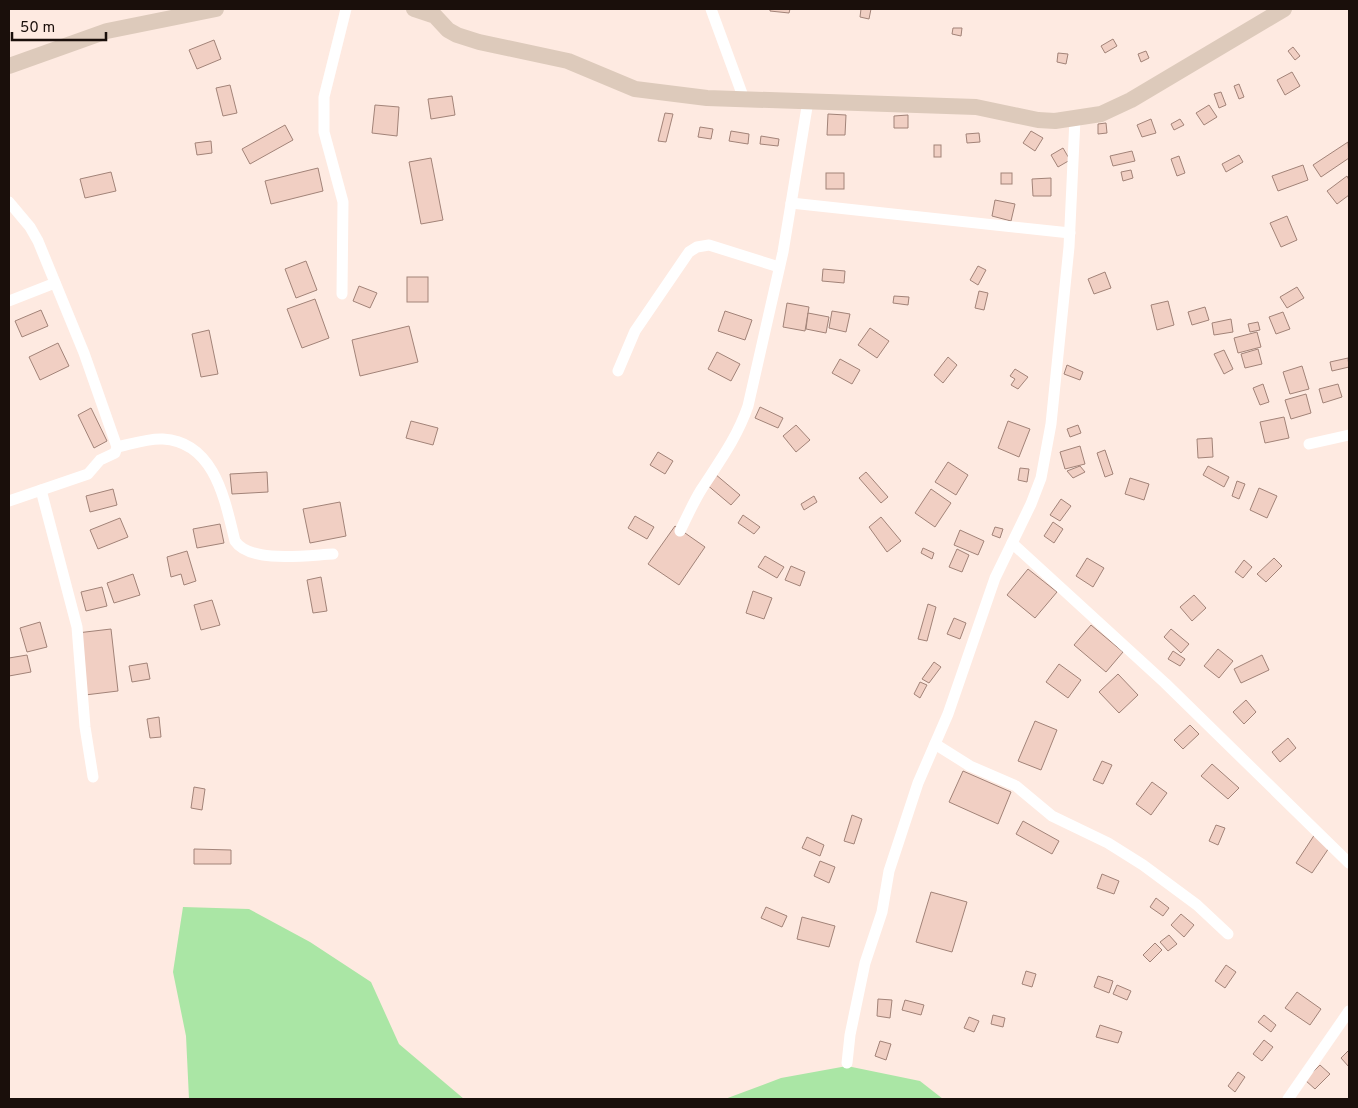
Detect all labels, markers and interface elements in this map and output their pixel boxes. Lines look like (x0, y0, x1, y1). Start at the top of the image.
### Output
scale bar (12, 10, 106, 42)
text: 50 m (20, 19, 55, 38)

